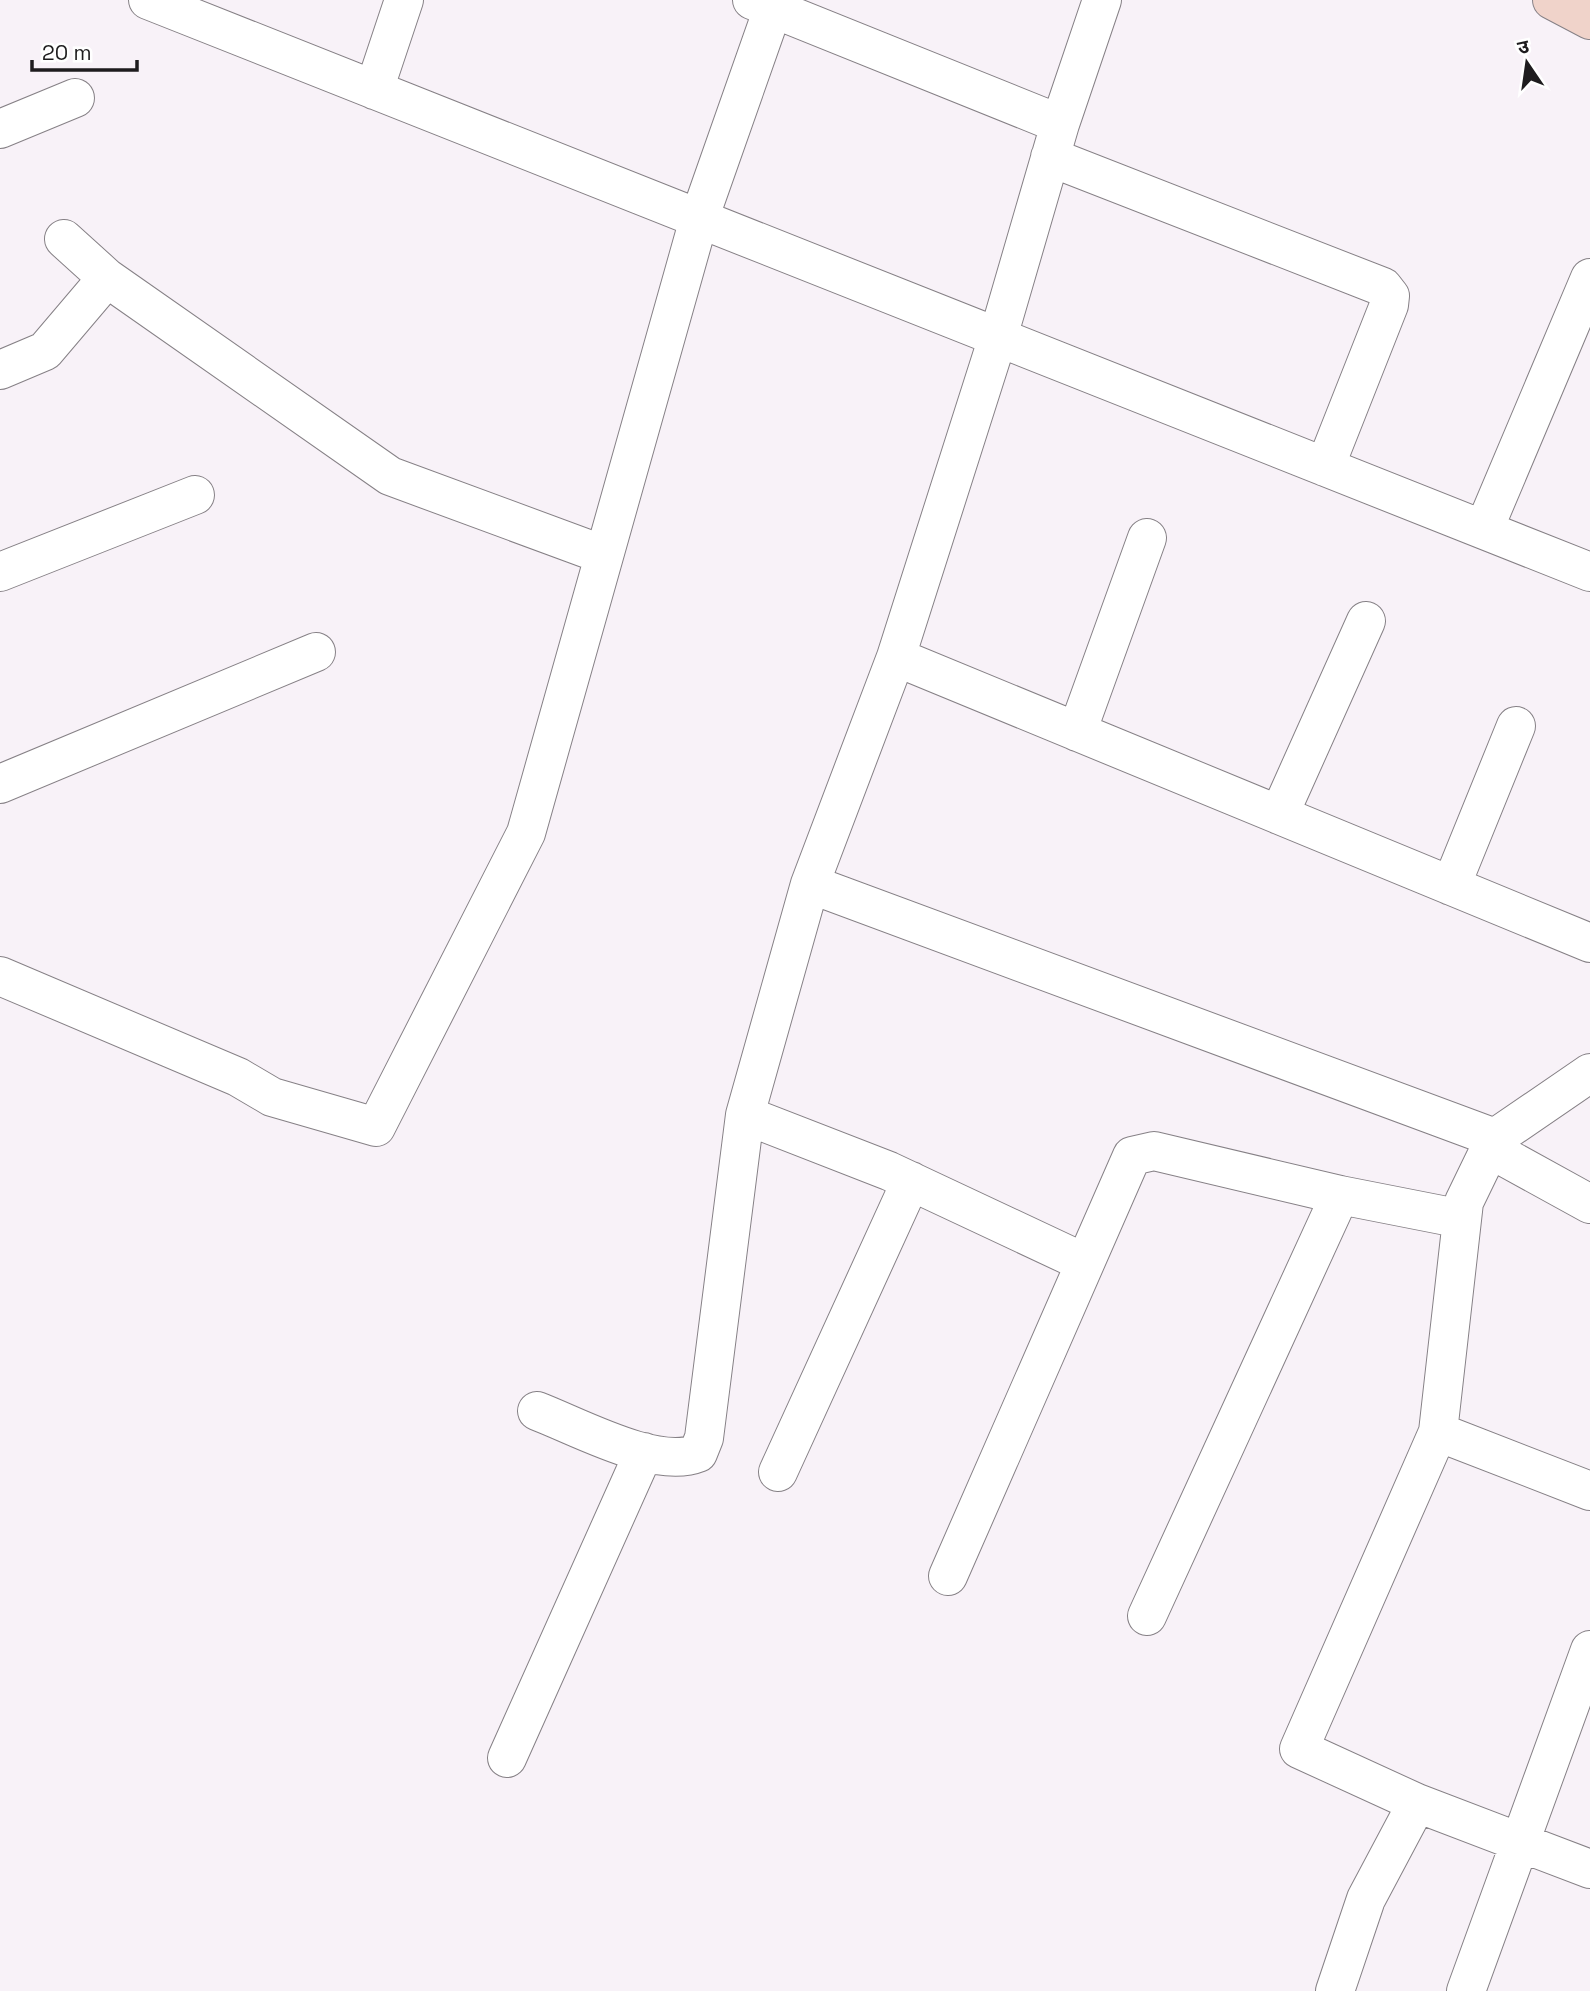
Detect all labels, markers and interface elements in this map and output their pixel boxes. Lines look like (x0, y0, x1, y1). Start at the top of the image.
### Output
scale bar (32, 28, 136, 72)
north arrow (1492, 28, 1562, 98)
text: उ (1515, 33, 1532, 60)
text: 20 m (42, 39, 92, 66)

